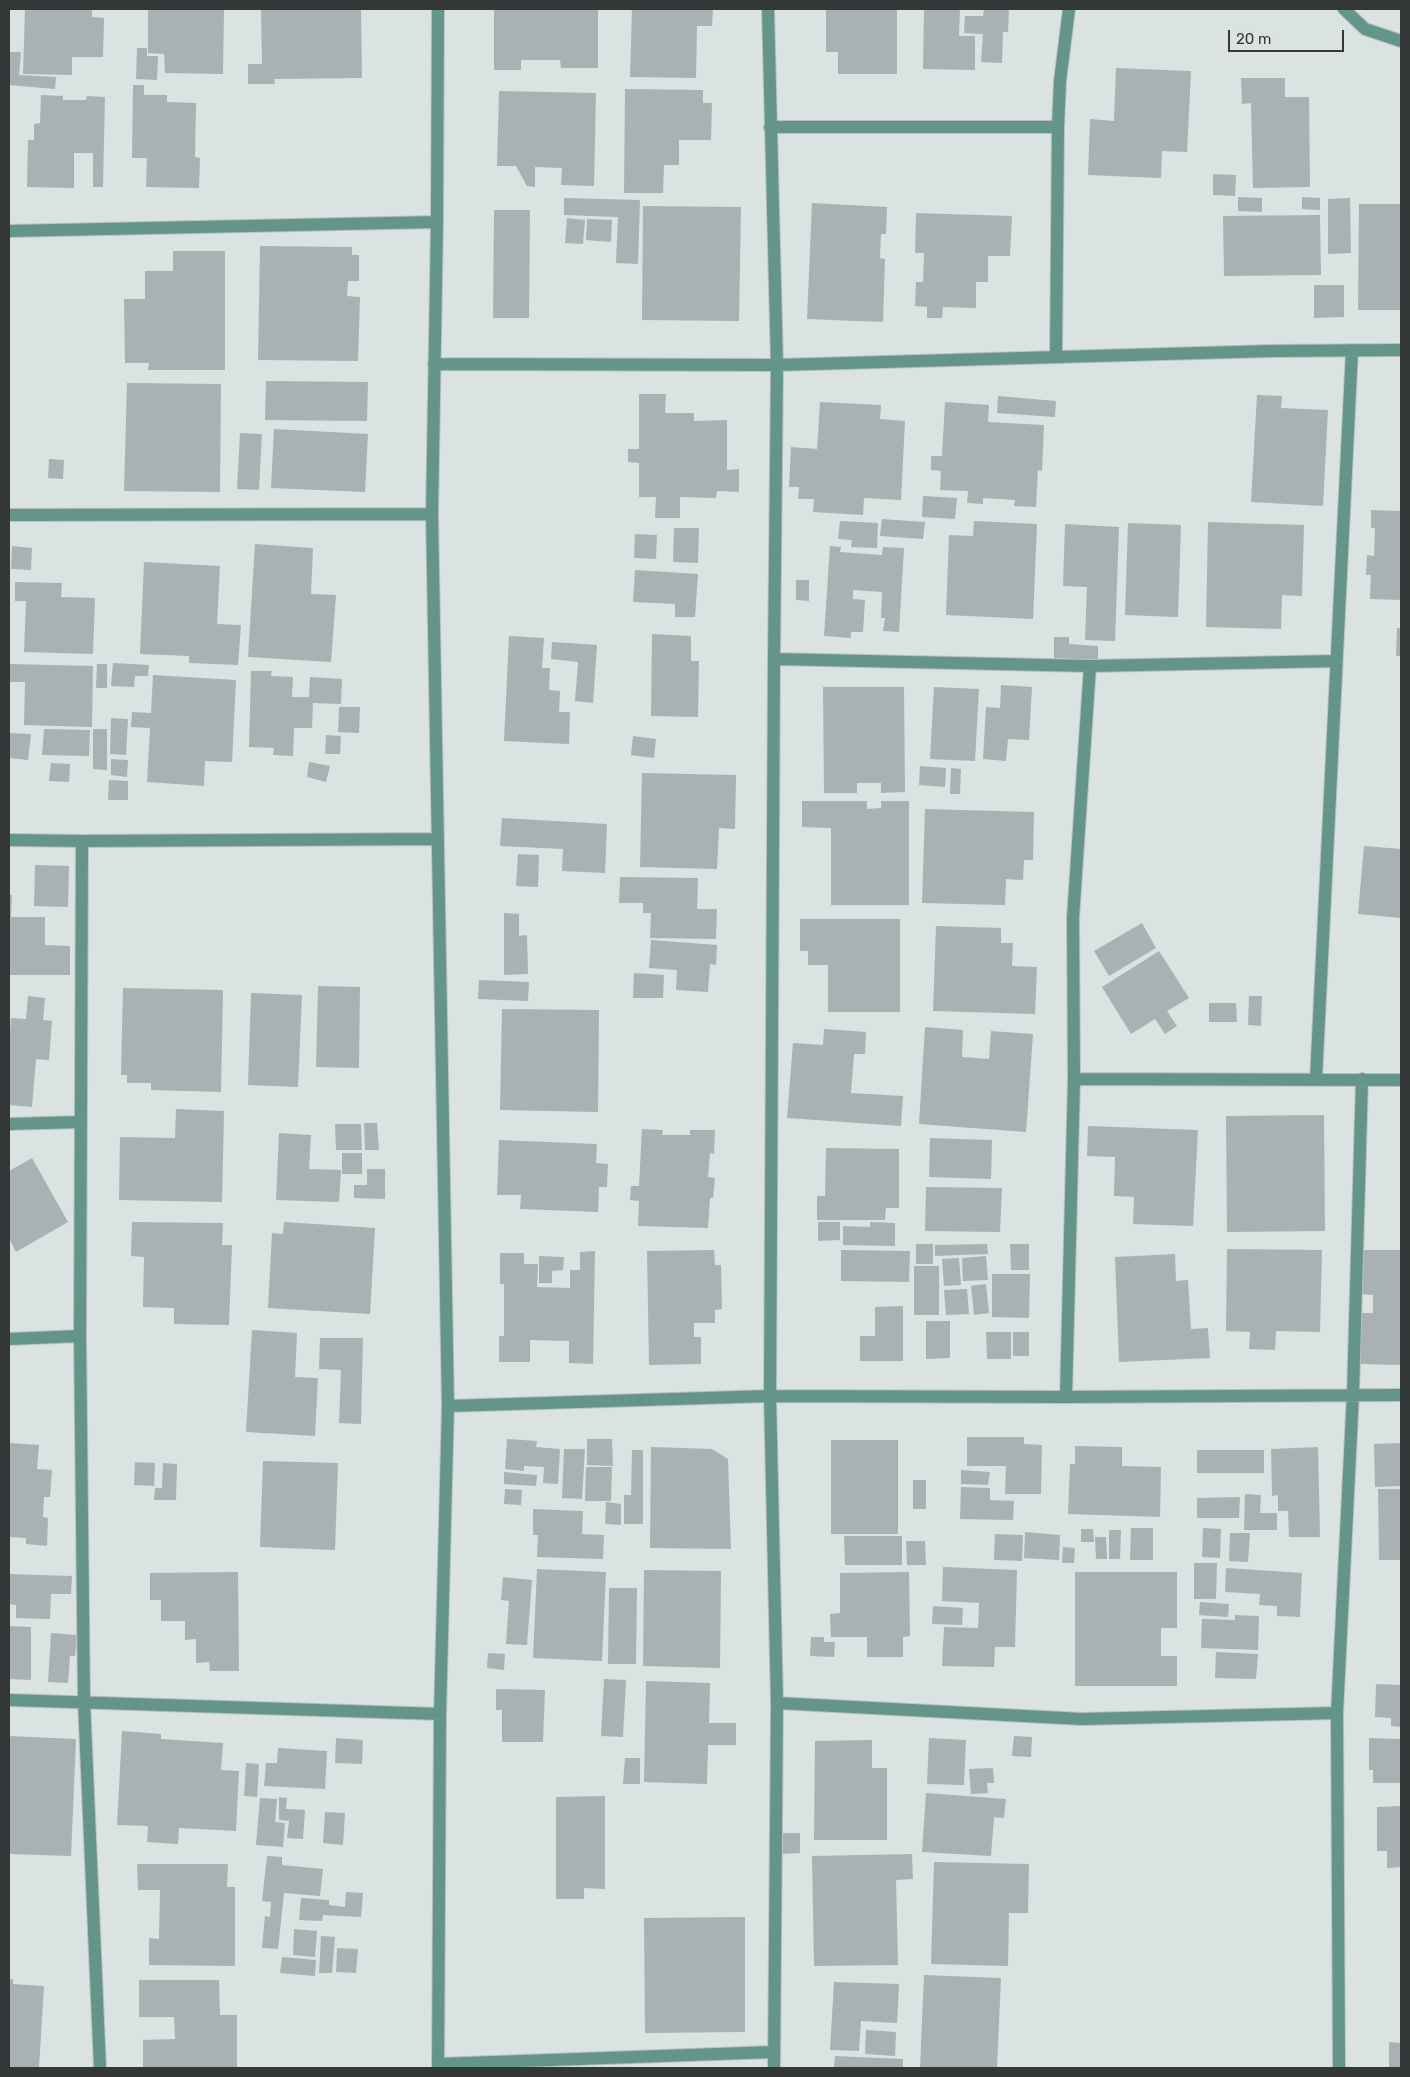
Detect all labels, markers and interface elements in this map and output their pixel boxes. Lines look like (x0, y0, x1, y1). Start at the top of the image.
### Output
scale bar (1230, 20, 1346, 52)
text: 20 m (1236, 30, 1271, 48)

